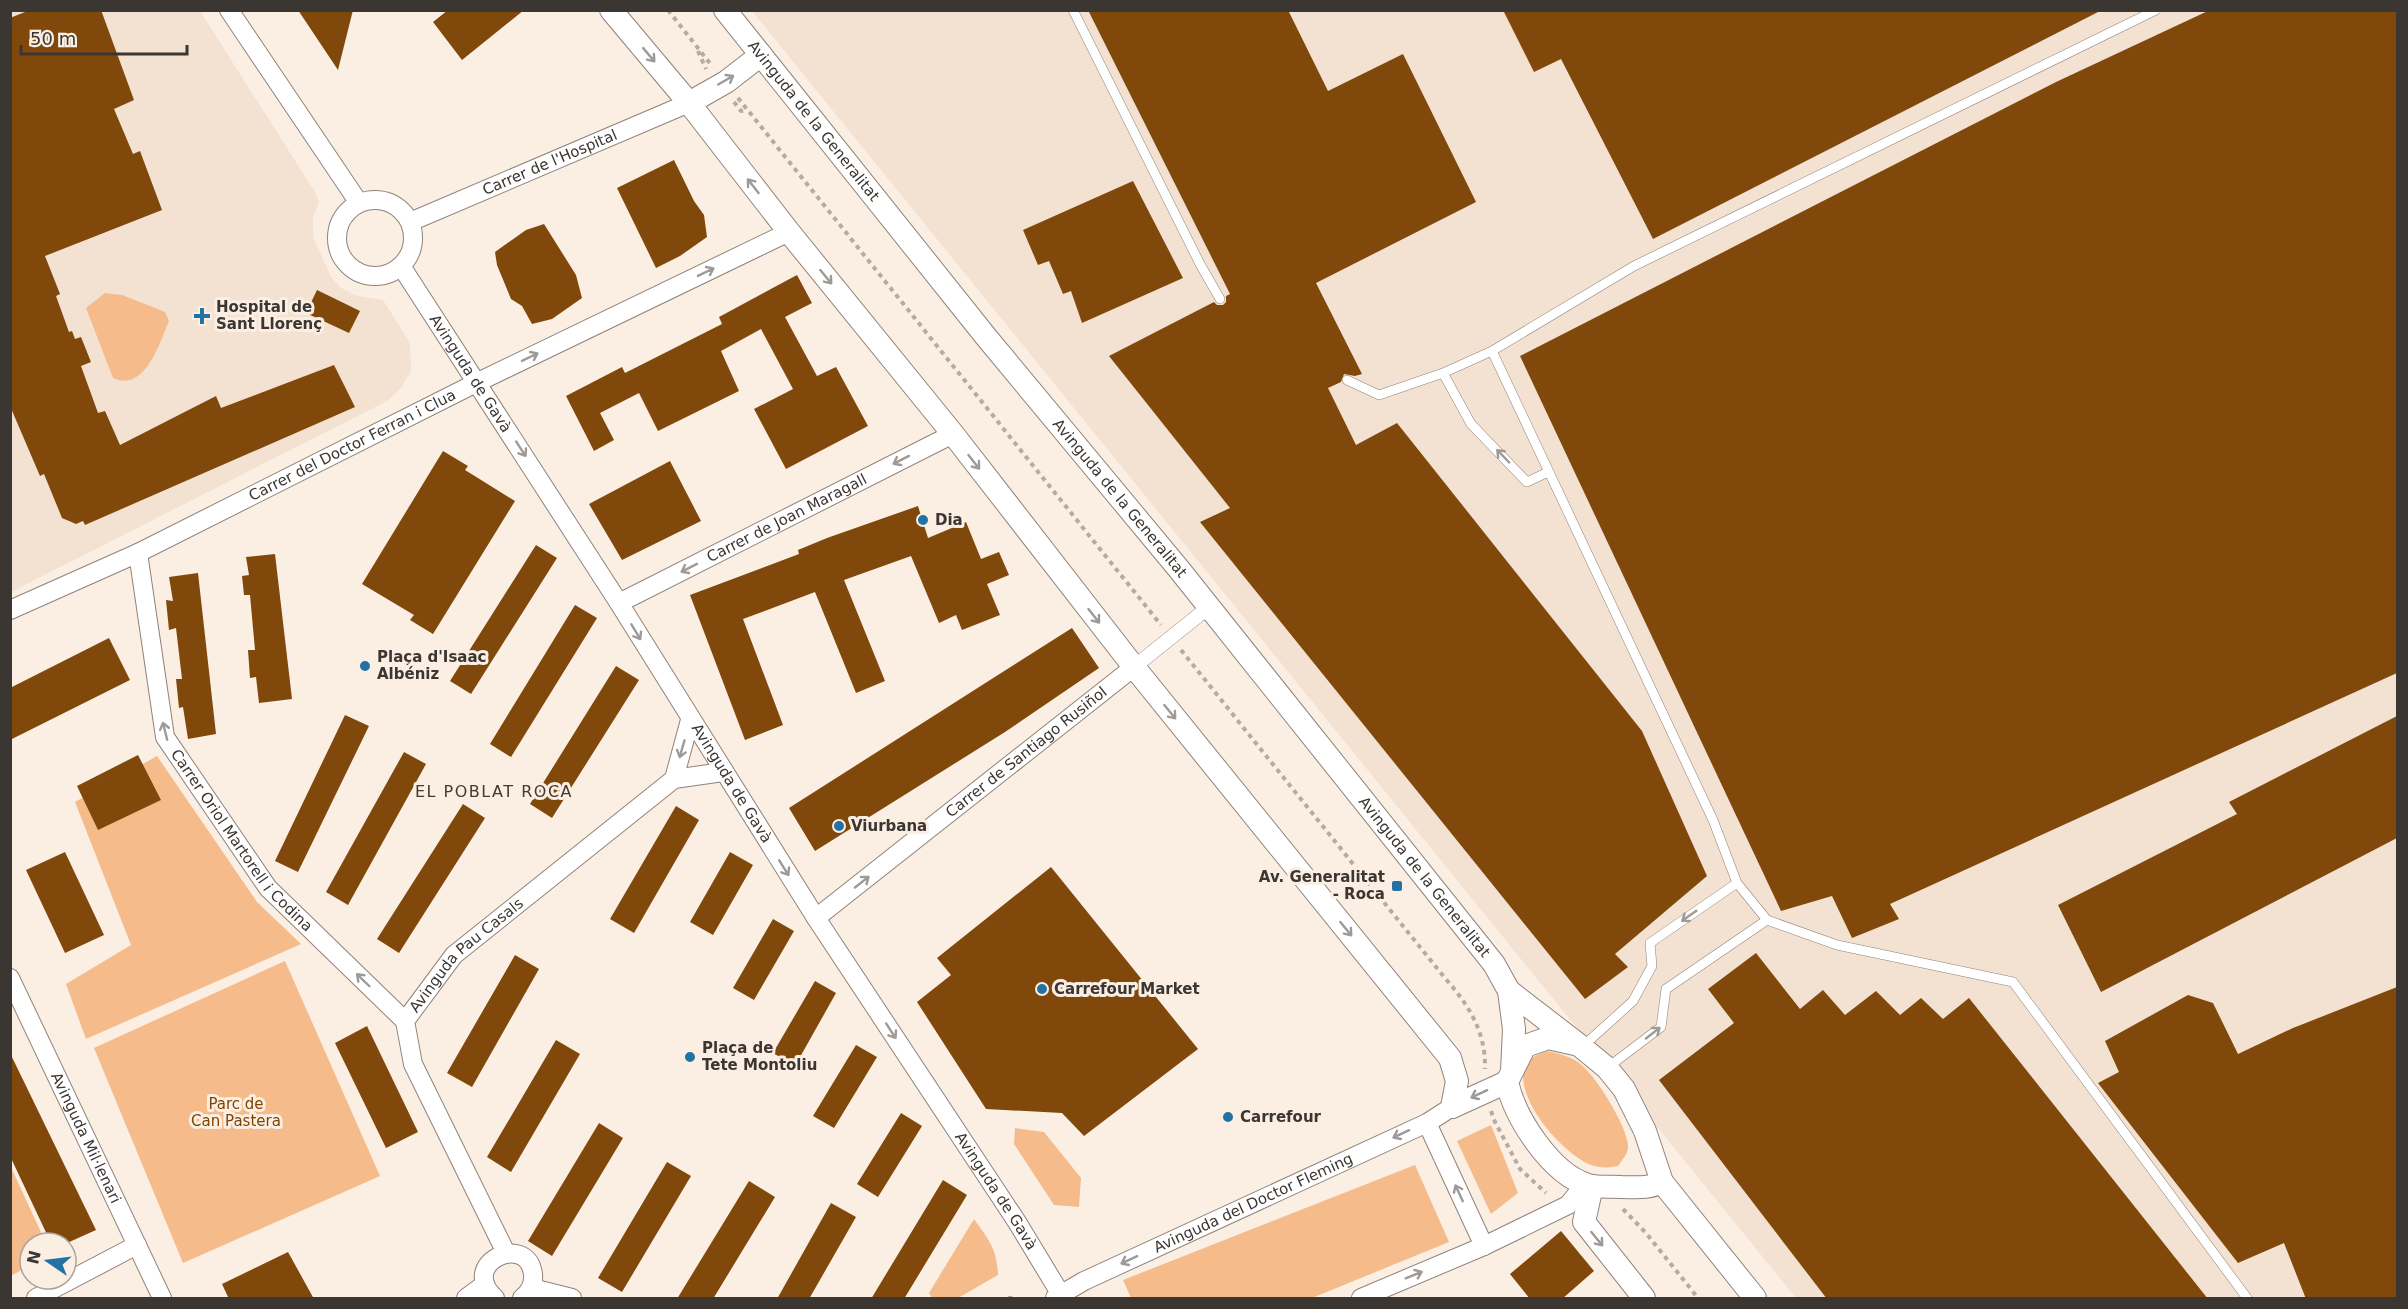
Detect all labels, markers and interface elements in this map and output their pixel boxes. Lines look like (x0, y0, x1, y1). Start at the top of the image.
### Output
scale bar (21, 18, 188, 56)
text: 50 m (30, 28, 76, 49)
street label: Avinguda de la Generalitat (744, 37, 883, 205)
one-way arrow (642, 47, 655, 63)
one-way arrow (717, 74, 734, 86)
street label: Carrer de l'Hospital (480, 126, 620, 199)
one-way arrow (746, 178, 759, 194)
one-way arrow (697, 266, 715, 278)
one-way arrow (819, 269, 832, 285)
place label: Hospital de Sant Llorenç (216, 298, 322, 333)
marker: Hospital de Sant Llorenç (193, 307, 211, 325)
street label: Avinguda de Gavà (426, 311, 515, 436)
one-way arrow (521, 351, 539, 362)
street label: Carrer del Doctor Ferran i Clua (246, 386, 459, 505)
street label: Avinguda de la Generalitat (1049, 415, 1191, 581)
one-way arrow (514, 441, 527, 458)
one-way arrow (1495, 449, 1510, 464)
one-way arrow (968, 454, 981, 470)
one-way arrow (892, 455, 910, 467)
street label: Carrer de Joan Maragall (704, 470, 870, 566)
place label: Dia (935, 511, 963, 529)
marker: Dia (916, 513, 930, 527)
one-way arrow (681, 562, 699, 574)
one-way arrow (1088, 608, 1101, 624)
one-way arrow (631, 623, 643, 640)
place label: Plaça d'Isaac Albéniz (377, 648, 486, 683)
marker: Plaça d'Isaac Albéniz (358, 659, 372, 673)
street label: Carrer de Santiago Rusiñol (942, 683, 1111, 821)
one-way arrow (1164, 704, 1177, 720)
street label: Avinguda de Gavà (688, 720, 776, 846)
one-way arrow (159, 722, 170, 741)
one-way arrow (676, 740, 687, 759)
street label: Carrer Oriol Martorell i Codina (167, 746, 316, 935)
district label: EL POBLAT ROCA (415, 782, 573, 801)
street label: Avinguda de la Generalitat (1355, 793, 1494, 961)
place label: Viurbana (851, 817, 927, 835)
marker: Viurbana (832, 819, 846, 833)
one-way arrow (779, 859, 791, 876)
place label: Av. Generalitat - Roca (1259, 868, 1385, 903)
one-way arrow (854, 876, 870, 889)
marker: Av. Generalitat - Roca (1390, 879, 1404, 893)
street label: Avinguda Pau Casals (406, 894, 527, 1016)
one-way arrow (1681, 910, 1697, 922)
one-way arrow (1339, 921, 1353, 936)
one-way arrow (356, 973, 371, 988)
place label: Carrefour Market (1054, 980, 1200, 998)
marker: Carrefour Market (1035, 982, 1049, 996)
one-way arrow (885, 1023, 897, 1039)
one-way arrow (1645, 1027, 1661, 1040)
place label: Plaça de Tete Montoliu (702, 1039, 817, 1074)
marker: Plaça de Tete Montoliu (683, 1050, 697, 1064)
street label: Avinguda Mil·lenari (47, 1069, 125, 1206)
one-way arrow (1471, 1089, 1489, 1100)
park label: Parc de Can Pastera (191, 1095, 281, 1130)
place label: Carrefour (1240, 1108, 1322, 1126)
marker: Carrefour (1221, 1110, 1235, 1124)
street label: Avinguda de Gavà (951, 1129, 1041, 1253)
one-way arrow (1393, 1129, 1411, 1141)
street label: Avinguda del Doctor Fleming (1151, 1149, 1356, 1257)
one-way arrow (1453, 1184, 1464, 1202)
north arrow (18, 1231, 78, 1291)
one-way arrow (1590, 1231, 1603, 1247)
text: N (23, 1249, 45, 1266)
one-way arrow (1120, 1255, 1138, 1267)
one-way arrow (1405, 1269, 1423, 1280)

